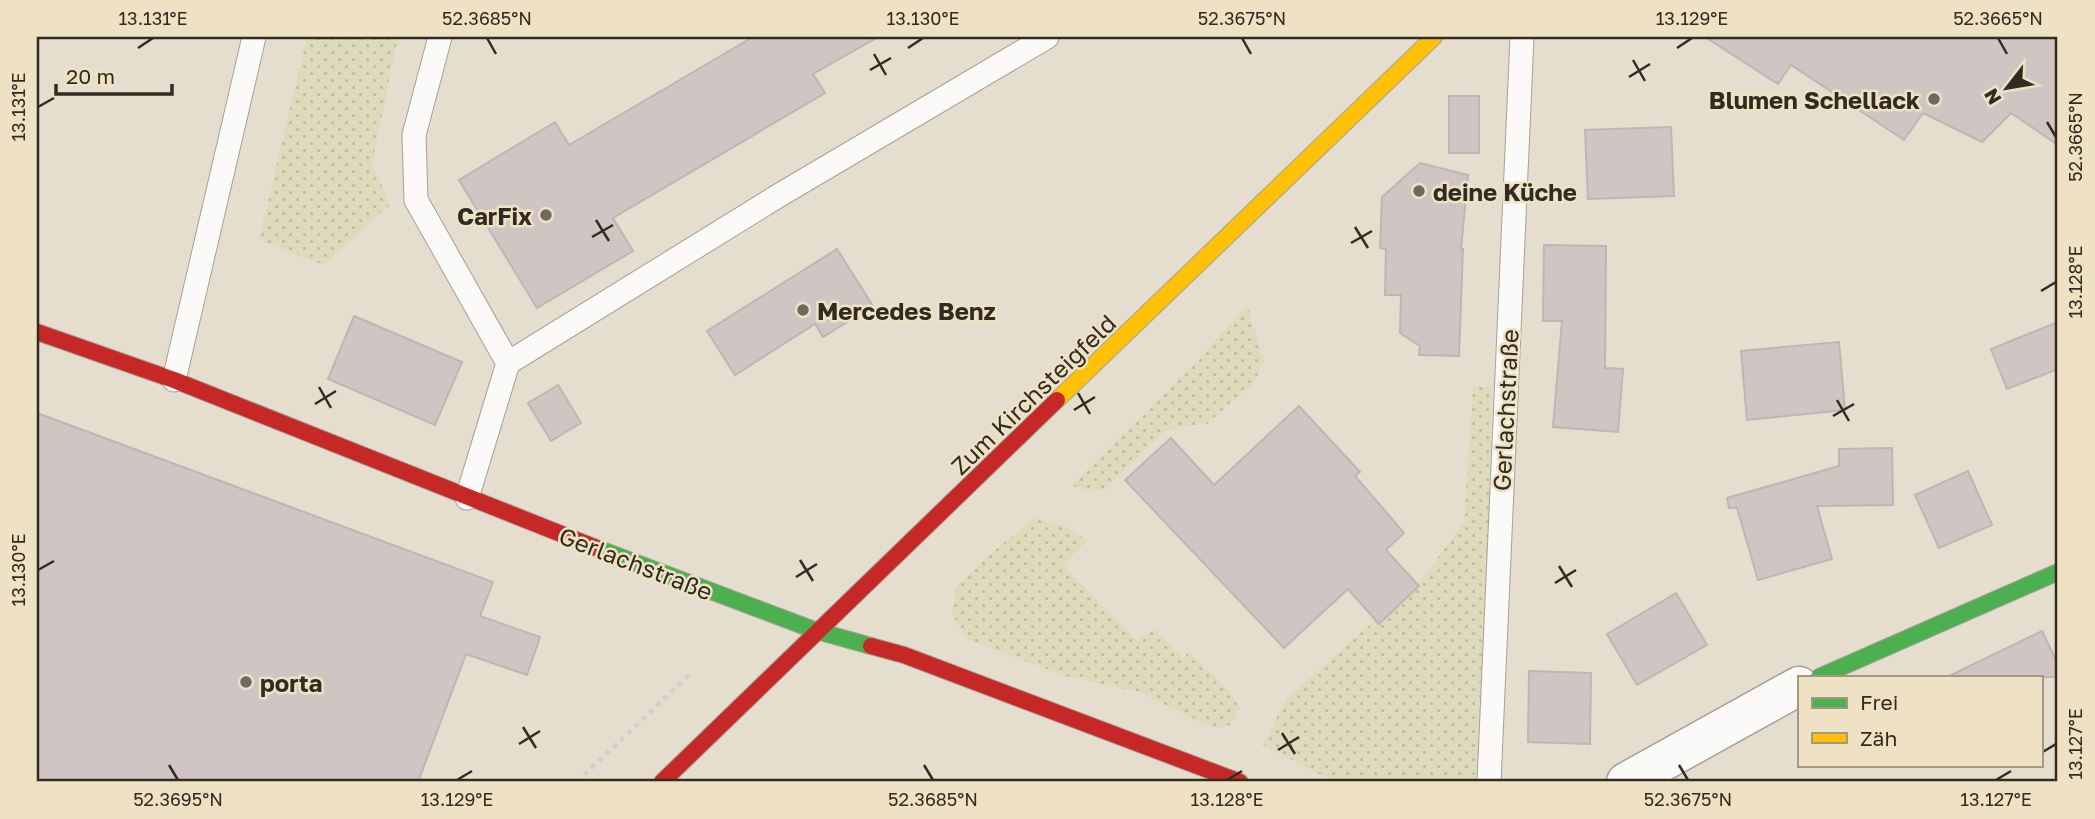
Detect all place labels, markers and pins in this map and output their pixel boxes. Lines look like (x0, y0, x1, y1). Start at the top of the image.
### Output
place label: Blumen Schellack (1709, 85, 1920, 114)
marker: Blumen Schellack (1926, 91, 1942, 107)
place label: deine Küche (1433, 177, 1577, 206)
marker: deine Küche (1411, 183, 1427, 199)
place label: CarFix (457, 201, 532, 230)
marker: CarFix (538, 207, 554, 223)
place label: Mercedes Benz (817, 296, 996, 325)
marker: Mercedes Benz (795, 302, 811, 318)
place label: porta (260, 668, 323, 697)
marker: porta (238, 674, 254, 690)

